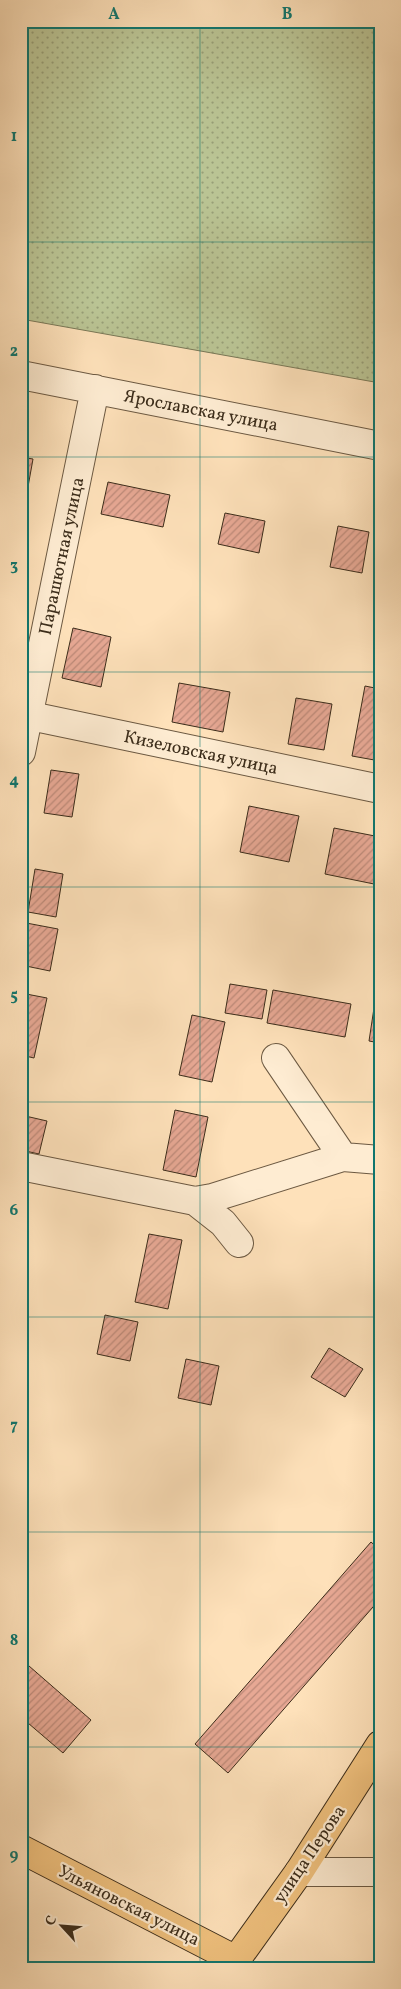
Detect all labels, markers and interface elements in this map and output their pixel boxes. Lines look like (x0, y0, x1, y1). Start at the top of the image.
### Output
text: A (108, 4, 120, 26)
text: B (282, 4, 293, 26)
text: 1 (11, 126, 17, 148)
text: 2 (10, 341, 18, 363)
street label: Ярославская улица (121, 384, 280, 439)
street label: Парашютная улица (34, 475, 91, 638)
text: 3 (10, 555, 18, 577)
street label: Кизеловская улица (121, 725, 280, 782)
text: 4 (9, 770, 19, 792)
text: 5 (10, 985, 18, 1007)
text: 6 (10, 1200, 19, 1222)
text: 7 (10, 1415, 18, 1437)
text: 8 (10, 1630, 18, 1652)
street label: улица Перова (268, 1801, 352, 1909)
text: 9 (10, 1845, 19, 1867)
street label: Ульяновская улица (53, 1860, 204, 1953)
north arrow (38, 1902, 88, 1952)
text: С (41, 1913, 62, 1929)

